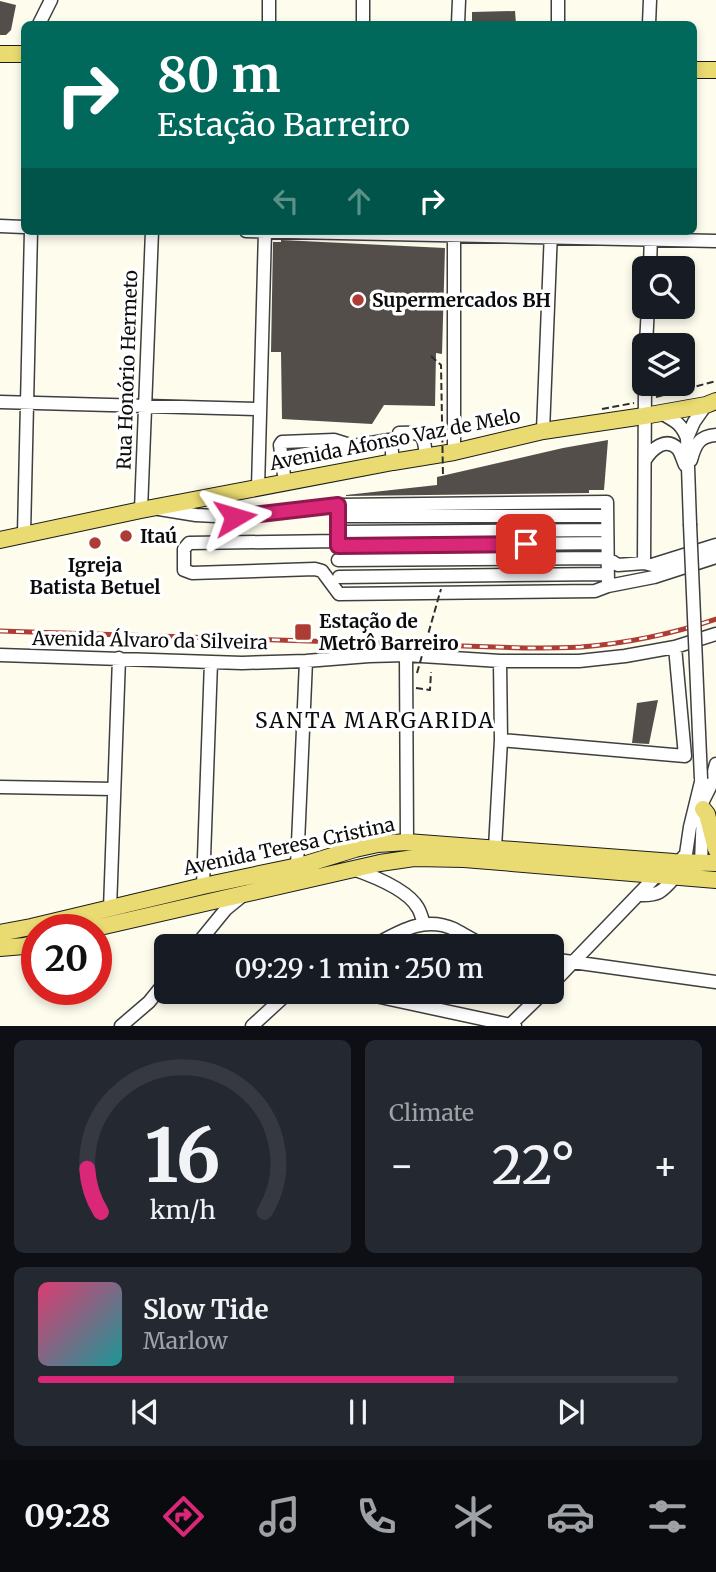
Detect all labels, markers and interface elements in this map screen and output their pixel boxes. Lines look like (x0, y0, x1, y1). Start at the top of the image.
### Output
text: 80 m (157, 44, 280, 105)
icon: right (42, 49, 133, 140)
text: Estação Barreiro (157, 105, 410, 145)
icon: left (267, 182, 305, 220)
icon: ahead (340, 182, 378, 220)
icon: right (413, 182, 451, 220)
map controls (632, 256, 695, 396)
button: search (632, 256, 695, 319)
street label: Rua Honório Hermeto (112, 270, 142, 470)
place label: Supermercados BH (372, 288, 551, 312)
marker: Supermercados BH (350, 292, 366, 308)
button: layers (632, 333, 695, 396)
street label: Avenida Afonso Vaz de Melo (267, 403, 522, 475)
position arrow (198, 480, 272, 554)
pin (496, 514, 556, 574)
place label: Itaú (140, 524, 177, 548)
icon: arrive (507, 525, 545, 563)
marker: Itaú (118, 528, 134, 544)
marker: Igreja Batista Betuel (87, 535, 103, 551)
place label: Igreja Batista Betuel (29, 553, 161, 599)
place label: Estação de Metrô Barreiro (319, 609, 459, 655)
marker: Estação de Metrô Barreiro (293, 622, 313, 642)
street label: Avenida Álvaro da Silveira (31, 626, 268, 654)
district label: SANTA MARGARIDA (255, 707, 495, 734)
street label: Avenida Teresa Cristina (180, 812, 397, 880)
speed limit sign: 20 (21, 914, 112, 1005)
text: 09:29 · 1 min · 250 m (234, 952, 484, 985)
text: Climate (389, 1098, 474, 1127)
text: 16 (145, 1111, 220, 1203)
text: 22° (492, 1133, 575, 1198)
text: − (389, 1142, 414, 1189)
text: + (653, 1142, 678, 1189)
text: km/h (149, 1194, 216, 1226)
text: Slow Tide (143, 1293, 269, 1326)
text: Marlow (143, 1326, 228, 1355)
icon: previous (126, 1393, 164, 1431)
icon: pause (339, 1393, 377, 1431)
icon: next (552, 1393, 590, 1431)
icon: directions (159, 1492, 208, 1541)
icon: music (255, 1492, 304, 1541)
icon: phone (352, 1492, 401, 1541)
icon: climate (449, 1492, 498, 1541)
icon: car (546, 1492, 595, 1541)
icon: filters (643, 1492, 692, 1541)
text: 09:28 (24, 1496, 111, 1536)

